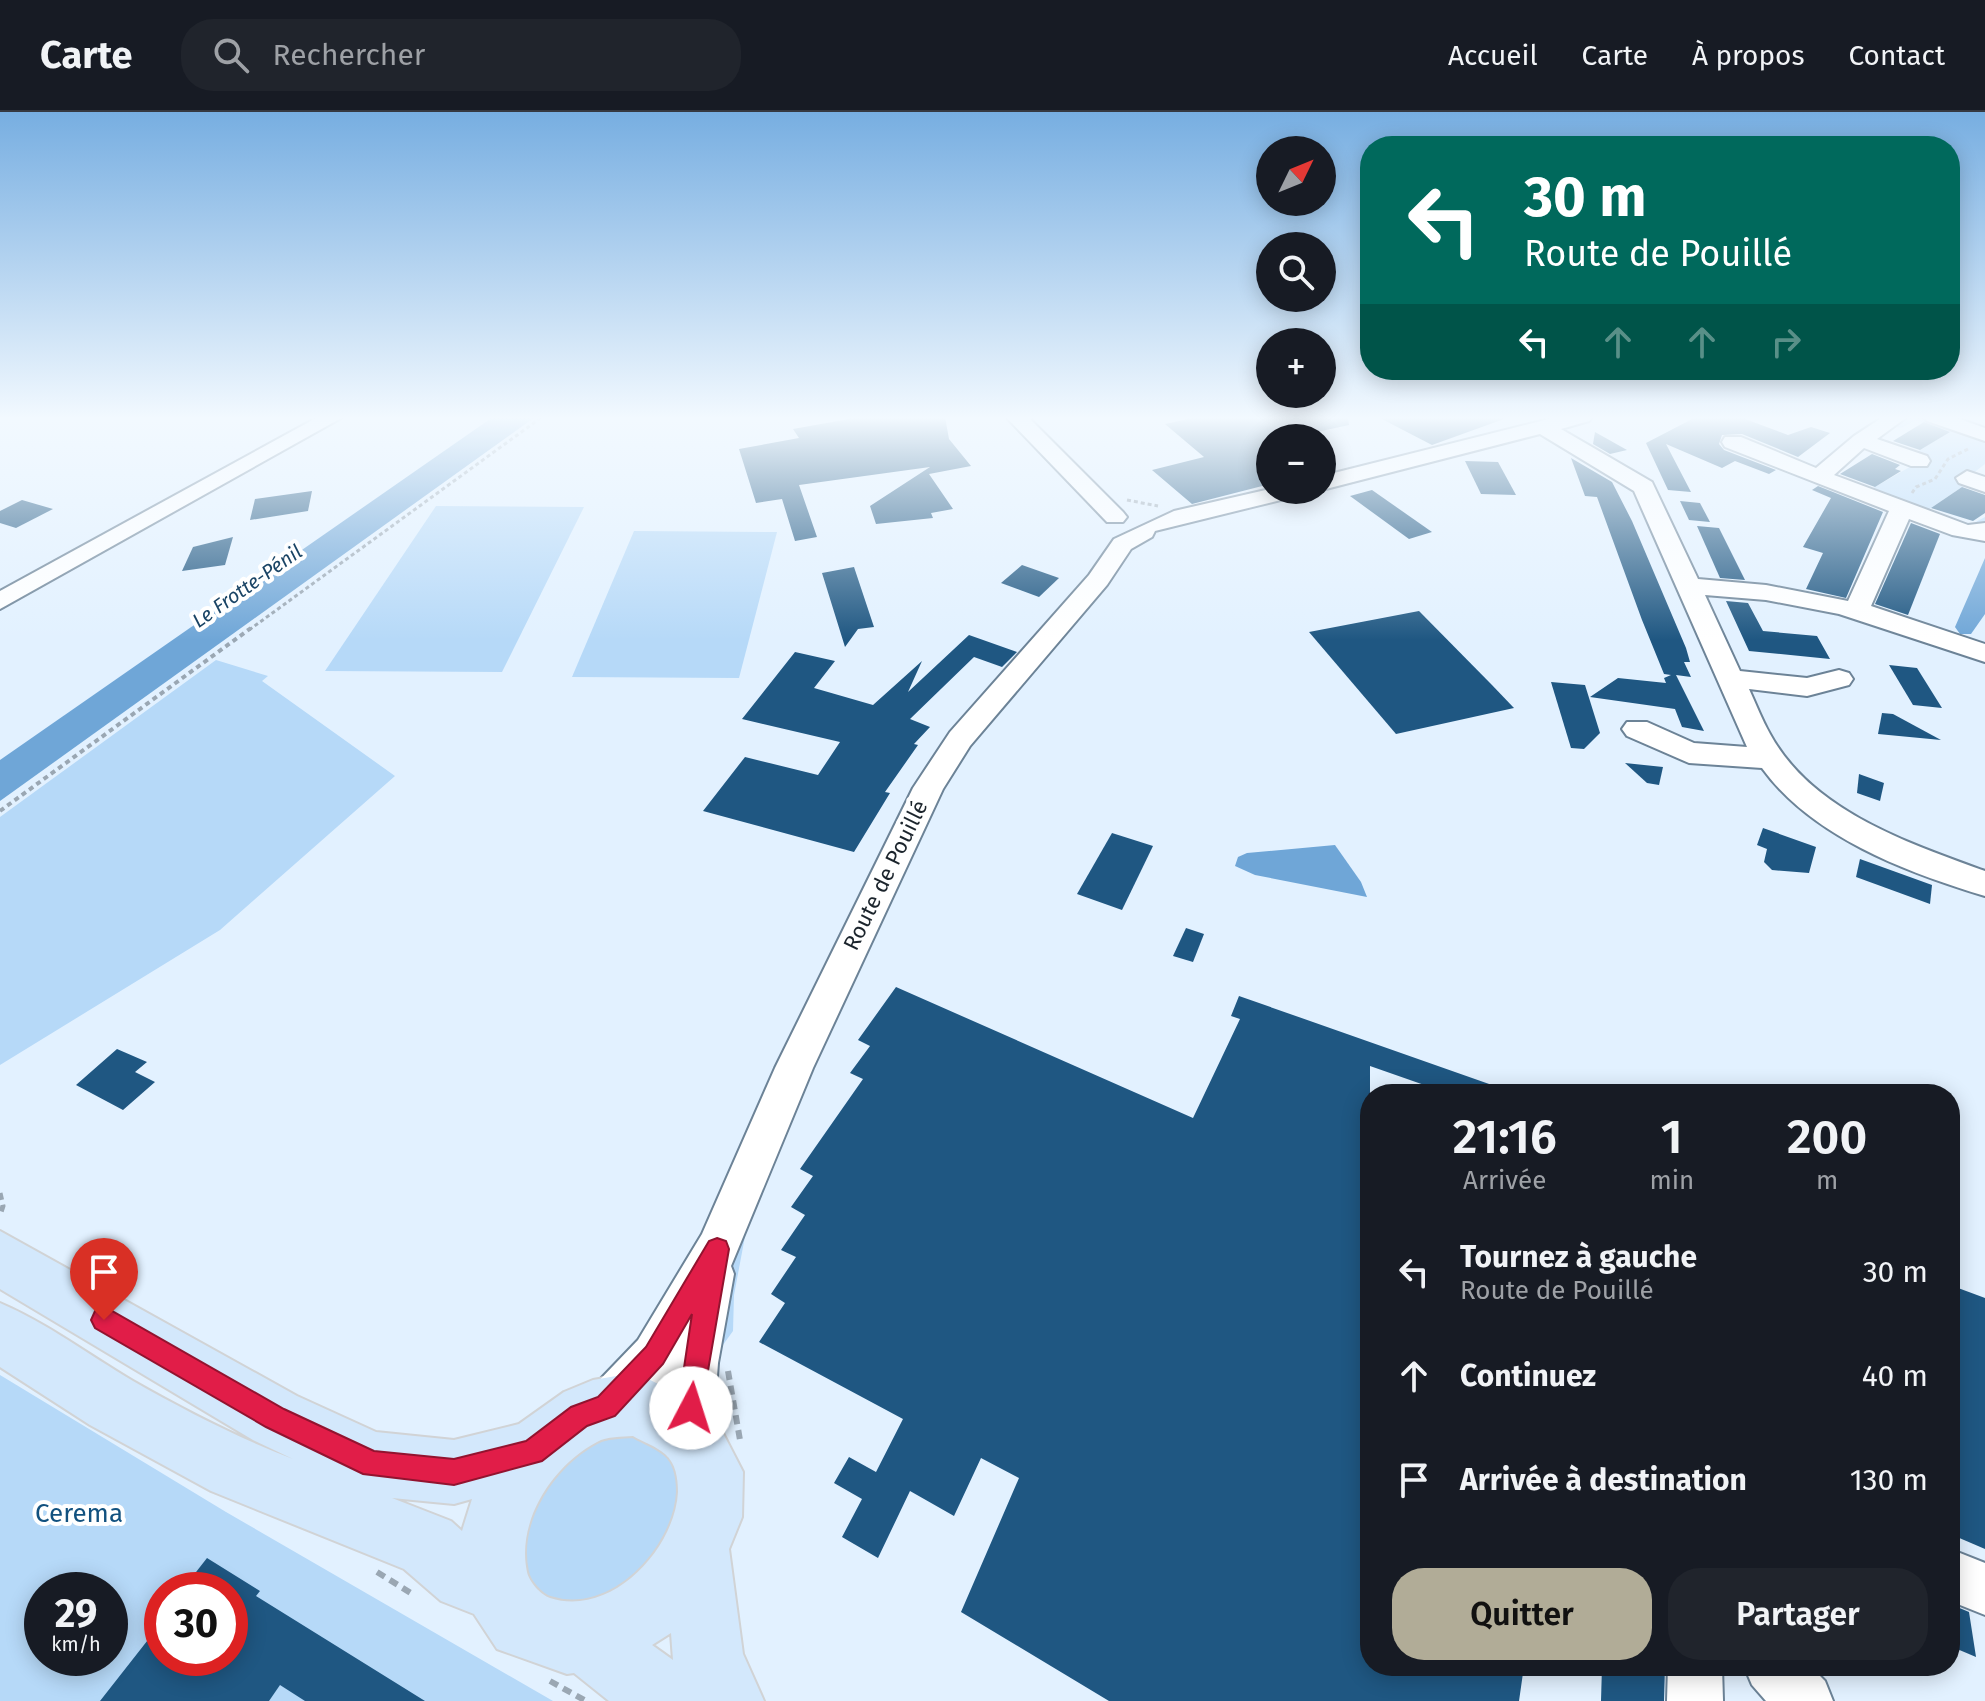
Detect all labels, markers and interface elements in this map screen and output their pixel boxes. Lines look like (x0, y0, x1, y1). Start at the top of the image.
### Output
search box (181, 19, 741, 91)
text: Carte (40, 32, 133, 78)
icon: search (209, 33, 253, 77)
text: Rechercher (273, 37, 425, 73)
text: Accueil (1448, 39, 1538, 72)
text: Carte (1582, 39, 1648, 72)
text: À propos (1692, 39, 1804, 72)
text: Contact (1848, 39, 1945, 72)
north arrow (1256, 136, 1336, 216)
map controls (1256, 136, 1336, 504)
text: 30 m (1524, 164, 1646, 231)
icon: left (1392, 168, 1496, 272)
button: search (1256, 232, 1336, 312)
text: Route de Pouillé (1524, 232, 1792, 276)
icon: left (1512, 320, 1556, 364)
icon: ahead (1596, 320, 1640, 364)
icon: ahead (1680, 320, 1724, 364)
icon: right (1764, 320, 1808, 364)
button: + (1256, 328, 1336, 408)
button: − (1256, 424, 1336, 504)
water label: Le Frotte-Pénil (188, 539, 306, 633)
street label: Route de Pouillé (837, 796, 933, 955)
text: 21:16 (1453, 1108, 1557, 1166)
text: 1 (1661, 1108, 1683, 1166)
text: 200 (1787, 1108, 1867, 1166)
text: Arrivée (1463, 1165, 1546, 1196)
text: min (1649, 1165, 1694, 1196)
text: m (1816, 1165, 1838, 1196)
pin (70, 1238, 138, 1320)
text: Tournez à gauche (1460, 1239, 1697, 1275)
icon: arrive (82, 1250, 126, 1294)
icon: left (1392, 1250, 1436, 1294)
text: 30 m (1863, 1254, 1928, 1290)
text: Route de Pouillé (1460, 1275, 1654, 1306)
icon: ahead (1392, 1354, 1436, 1398)
text: Continuez (1460, 1358, 1596, 1394)
text: 40 m (1862, 1358, 1928, 1394)
position arrow (649, 1366, 733, 1450)
icon: arrive (1392, 1458, 1436, 1502)
text: Arrivée à destination (1460, 1462, 1747, 1498)
text: 130 m (1850, 1462, 1928, 1498)
park label: Cerema (35, 1498, 123, 1529)
button: Quitter (1392, 1568, 1652, 1660)
button: Partager (1668, 1568, 1928, 1660)
speed limit sign: 30 (144, 1572, 248, 1676)
text: 29 (55, 1590, 97, 1638)
text: km/h (51, 1632, 101, 1656)

